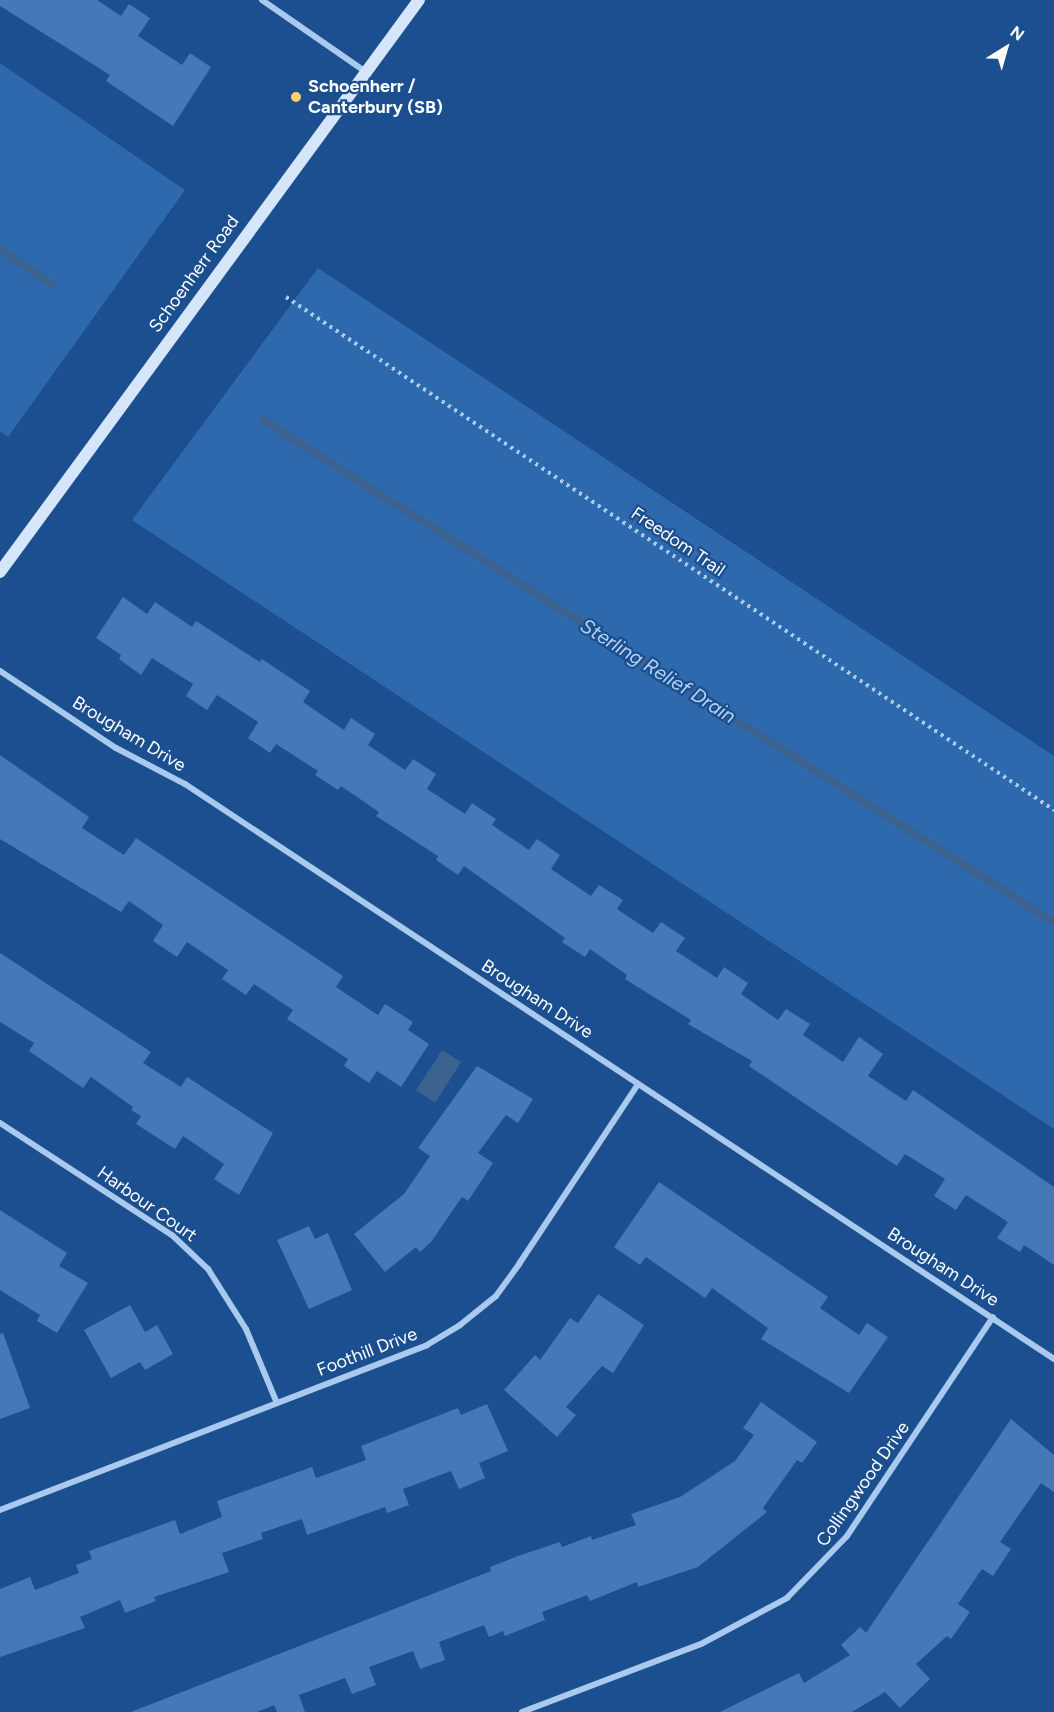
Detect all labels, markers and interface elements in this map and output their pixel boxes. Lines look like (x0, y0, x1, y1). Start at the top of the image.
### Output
north arrow (976, 18, 1036, 78)
text: N (1006, 22, 1028, 45)
place label: Schoenherr / Canterbury (SB) (308, 76, 443, 118)
marker: Schoenherr / Canterbury (SB) (289, 90, 303, 104)
street label: Schoenherr Road (144, 211, 244, 337)
street label: Freedom Trail (627, 503, 729, 581)
water label: Sterling Relief Drain (576, 614, 740, 728)
street label: Brougham Drive (68, 692, 190, 776)
street label: Brougham Drive (477, 955, 597, 1043)
street label: Harbour Court (93, 1162, 201, 1246)
street label: Brougham Drive (883, 1223, 1003, 1311)
street label: Foothill Drive (314, 1323, 420, 1381)
street label: Collingwood Drive (812, 1417, 914, 1551)

